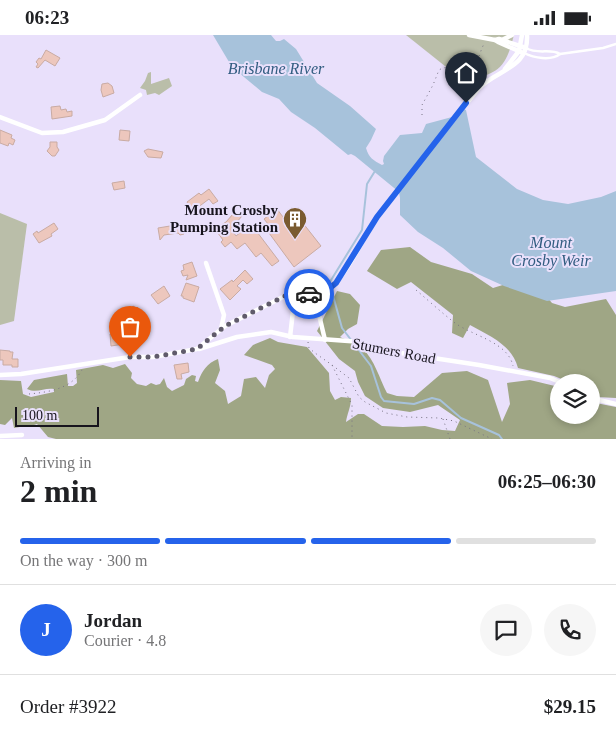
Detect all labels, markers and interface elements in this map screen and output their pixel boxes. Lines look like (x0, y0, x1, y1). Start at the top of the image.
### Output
text: 06:23 (25, 7, 69, 28)
pin (445, 52, 487, 103)
icon: home (452, 59, 480, 87)
water label: Brisbane River (228, 60, 325, 77)
place label: Mount Crosby Pumping Station (170, 202, 279, 235)
building icon: Mount Crosby Pumping Station (282, 206, 308, 240)
water label: Mount Crosby Weir (511, 234, 591, 270)
courier (284, 269, 334, 319)
icon: car (295, 280, 323, 308)
pin (109, 306, 151, 357)
icon: bag (116, 313, 144, 341)
street label: Stumers Road (351, 335, 438, 367)
map controls (550, 374, 600, 424)
button: layers (550, 374, 600, 424)
scale bar (15, 404, 99, 427)
text: 100 m (22, 408, 57, 423)
text: Arriving in (20, 454, 92, 471)
text: 06:25–06:30 (498, 471, 596, 492)
text: 2 min (20, 473, 97, 509)
text: On the way · 300 m (20, 552, 148, 569)
button: chat (480, 604, 532, 656)
button: phone (544, 604, 596, 656)
text: Jordan (84, 610, 142, 631)
text: J (41, 619, 51, 640)
text: Courier · 4.8 (84, 632, 166, 649)
text: Order #3922 (20, 696, 117, 717)
text: $29.15 (544, 696, 596, 717)

